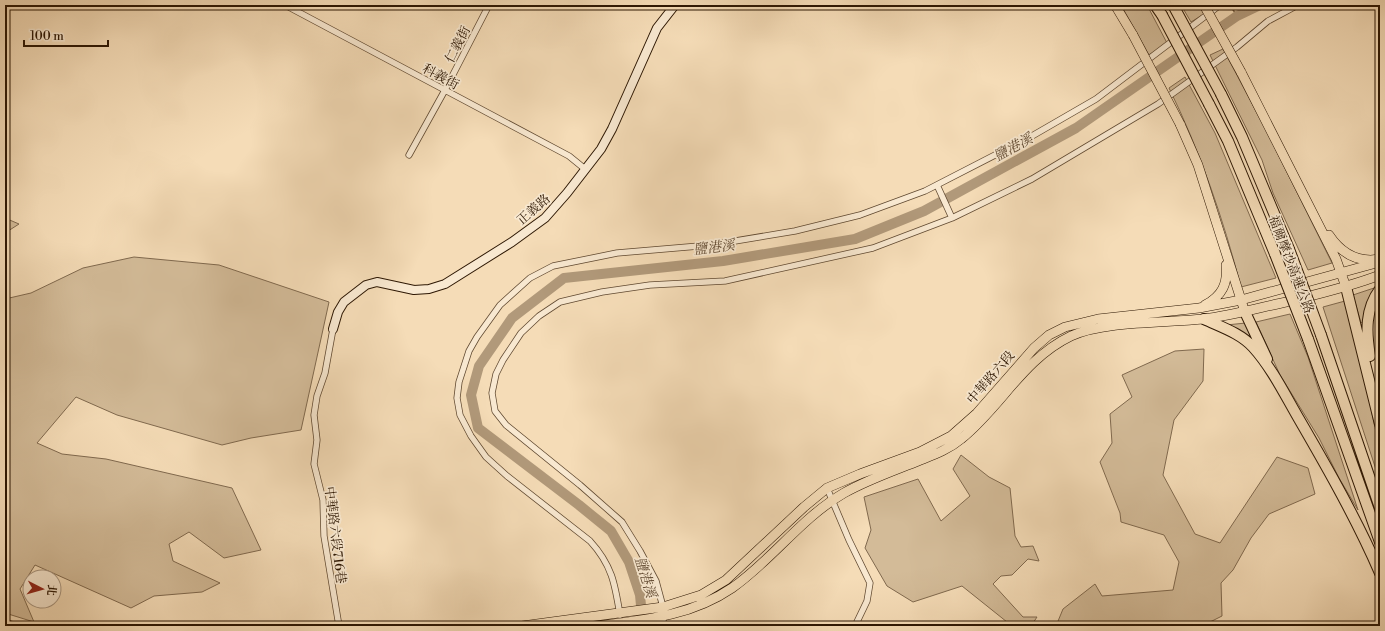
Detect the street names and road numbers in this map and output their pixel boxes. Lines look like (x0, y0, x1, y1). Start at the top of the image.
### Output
street label: 仁義街 (442, 23, 474, 65)
street label: 科義街 (420, 61, 462, 93)
street label: 正義路 (514, 191, 554, 229)
street label: 福爾摩沙高速公路 (1265, 213, 1317, 316)
street label: 中華路六段 (963, 348, 1018, 407)
street label: 中華路六段716巷 (321, 485, 349, 585)

